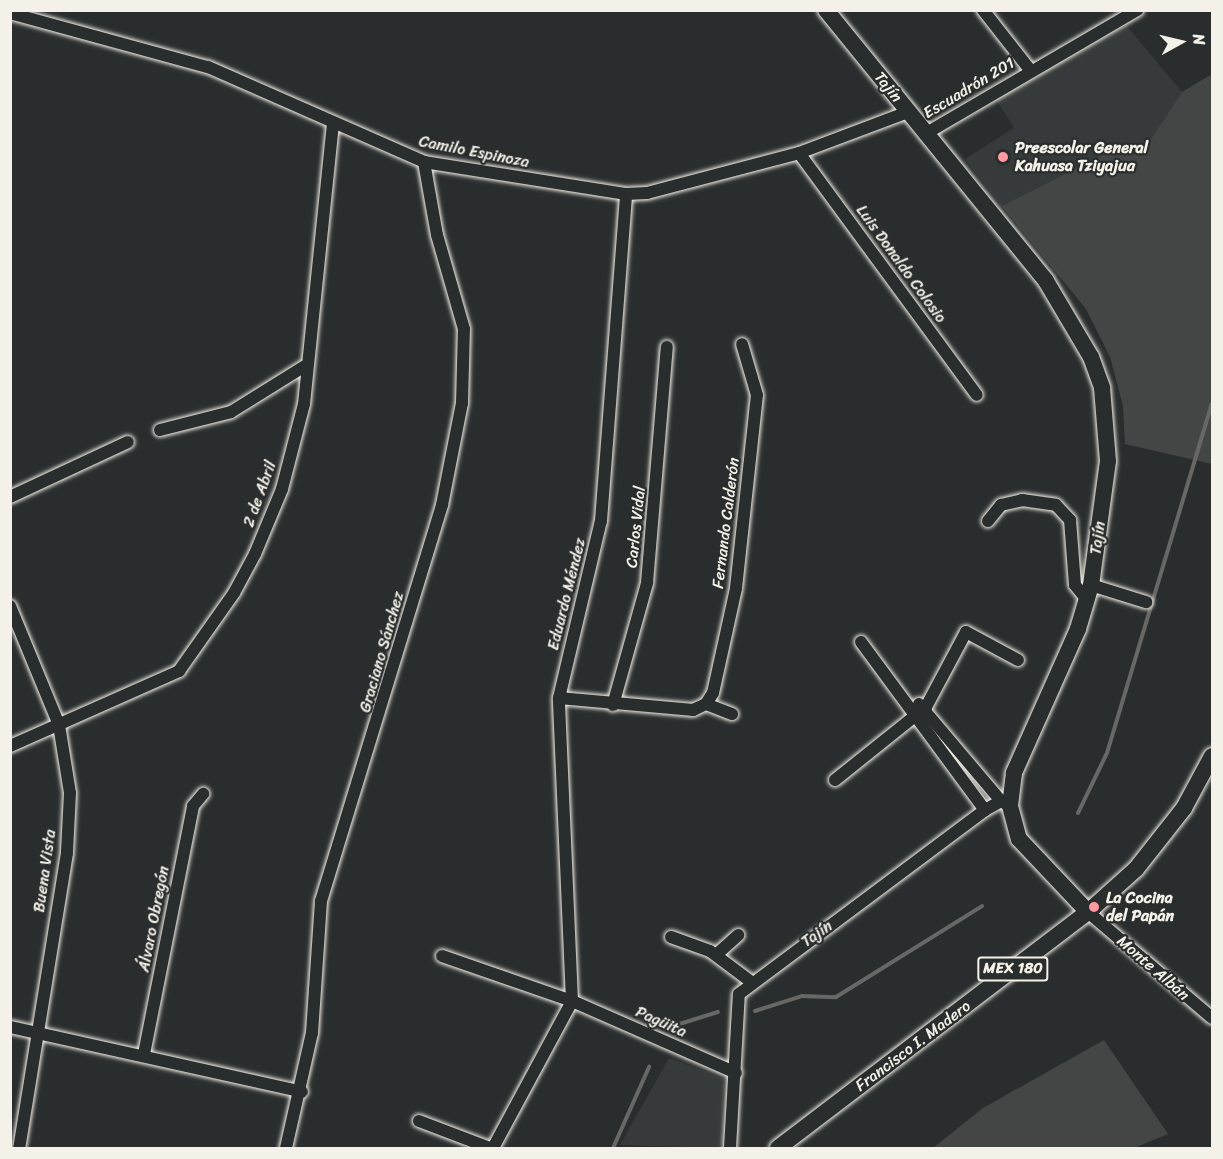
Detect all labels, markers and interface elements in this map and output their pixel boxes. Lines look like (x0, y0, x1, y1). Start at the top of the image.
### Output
north arrow (1151, 12, 1211, 72)
text: N (1184, 32, 1214, 47)
street label: Escuadrón 201 (920, 53, 1018, 123)
street label: Tajín (870, 68, 906, 106)
street label: Camilo Espinoza (417, 132, 531, 172)
place label: Preescolar General Kahuasa Tziyajua (1015, 138, 1148, 176)
marker: Preescolar General Kahuasa Tziyajua (996, 150, 1010, 164)
street label: Luis Donaldo Colosio (851, 201, 951, 327)
street label: Fernando Calderón (708, 456, 744, 590)
street label: 2 de Abril (239, 458, 281, 530)
street label: Carlos Vidal (622, 485, 650, 569)
street label: Tajín (1086, 520, 1110, 556)
street label: Eduardo Méndez (544, 536, 590, 652)
street label: Graciano Sánchez (356, 589, 408, 715)
street label: Buena Vista (30, 828, 60, 914)
street label: Álvaro Obregón (134, 864, 174, 974)
place label: La Cocina del Papán (1106, 888, 1174, 926)
marker: La Cocina del Papán (1087, 900, 1101, 914)
street label: Tajín (798, 916, 836, 952)
street label: Monte Albán (1113, 931, 1193, 1005)
road number: MEX 180 (977, 957, 1049, 981)
street label: Francisco I. Madero (852, 996, 974, 1096)
street label: Pagüita (633, 1002, 689, 1042)

